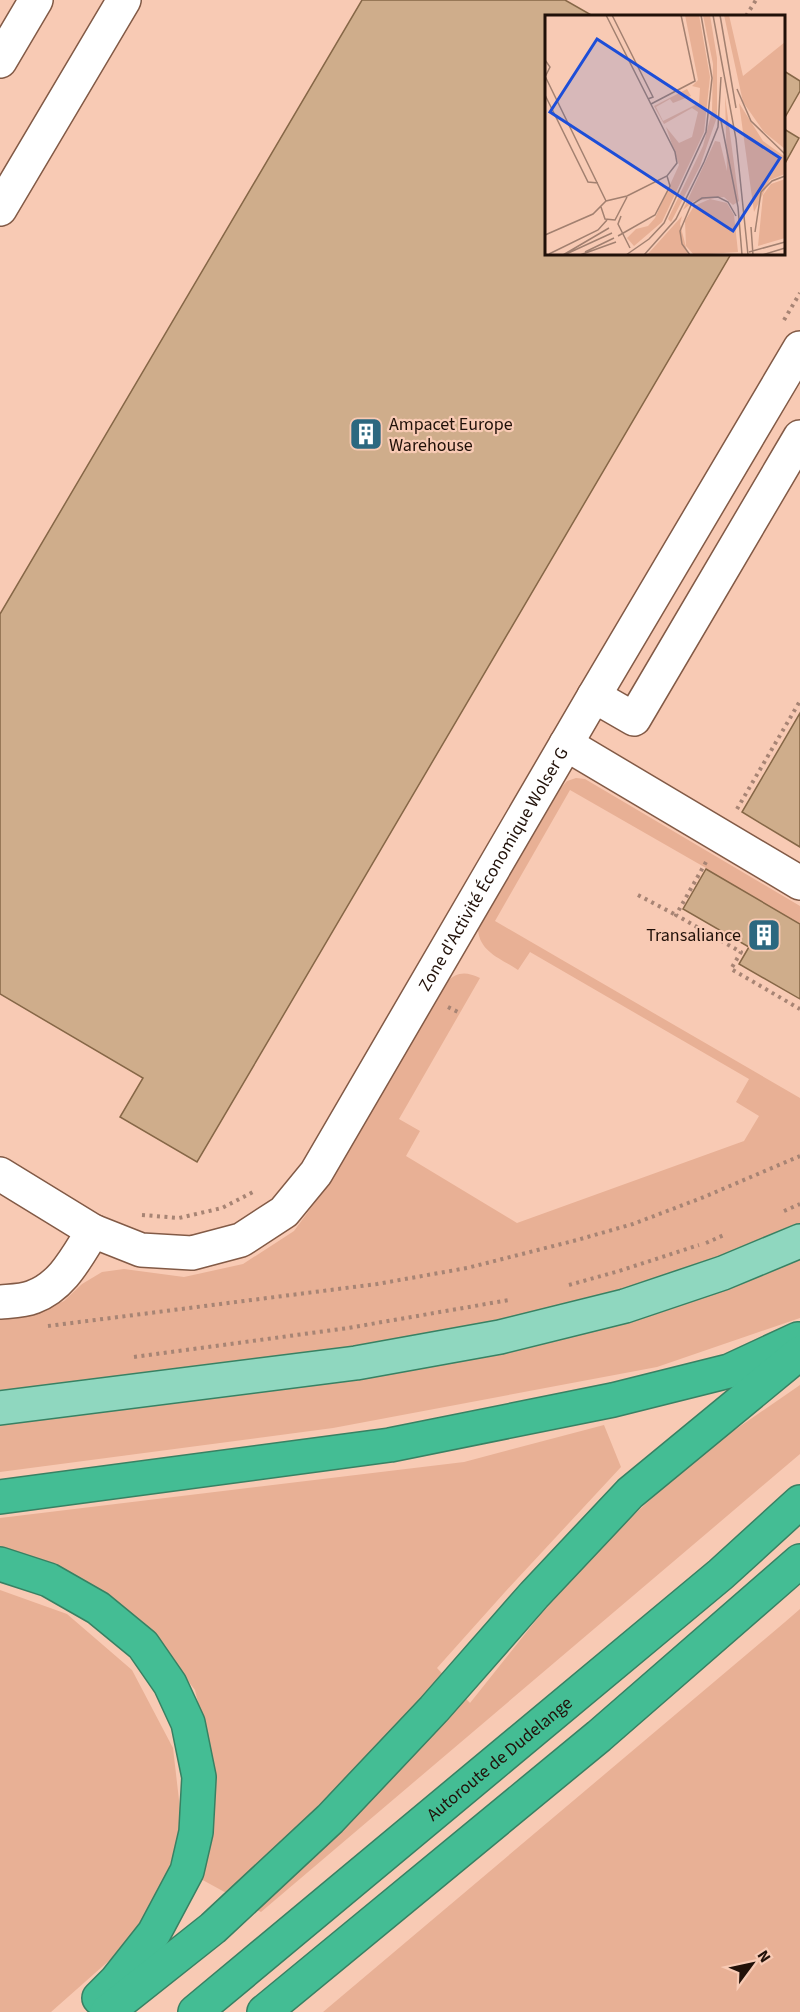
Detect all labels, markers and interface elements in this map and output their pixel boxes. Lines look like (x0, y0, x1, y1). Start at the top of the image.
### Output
inset map (545, 15, 785, 255)
place label: Ampacet Europe Warehouse (389, 412, 513, 458)
building icon: Ampacet Europe Warehouse (348, 416, 384, 452)
street label: Zone d'Activité Économique Wolser G (412, 742, 574, 996)
building icon: Transaliance (746, 917, 782, 953)
place label: Transaliance (646, 923, 741, 948)
street label: Autoroute de Dudelange (421, 1690, 578, 1827)
north arrow (722, 1934, 782, 1994)
text: N (752, 1946, 776, 1967)

